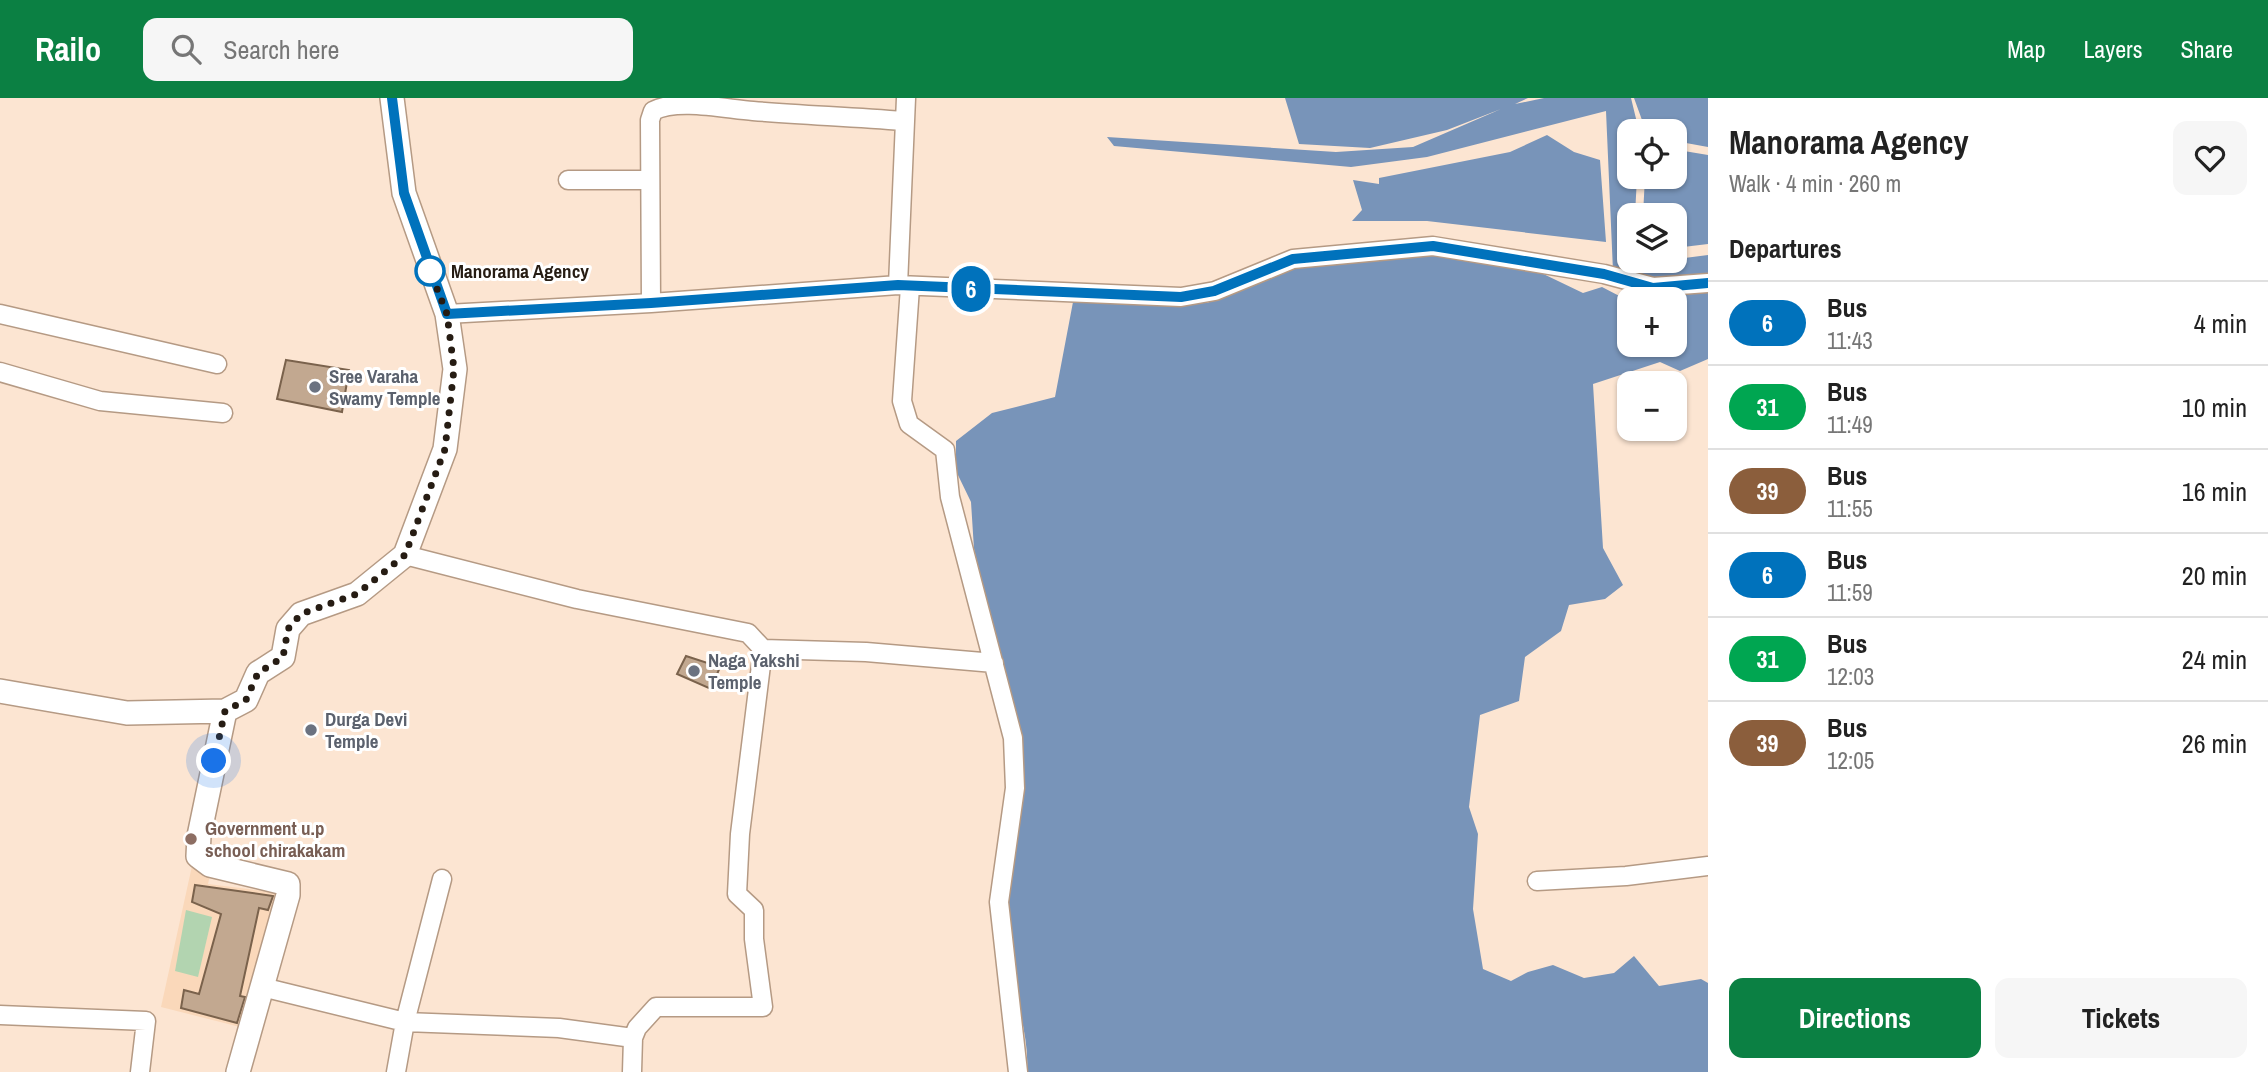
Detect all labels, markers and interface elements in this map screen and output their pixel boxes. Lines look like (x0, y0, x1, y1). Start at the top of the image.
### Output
search box (143, 18, 633, 81)
text: Railo (35, 27, 101, 71)
icon: search (167, 30, 205, 68)
text: Search here (223, 32, 339, 67)
text: Map (2007, 33, 2045, 65)
text: Layers (2083, 33, 2142, 65)
text: Share (2180, 33, 2233, 65)
map controls (1617, 119, 1687, 441)
button: locate (1617, 119, 1687, 189)
text: Manorama Agency (1729, 120, 1969, 164)
button: heart (2173, 121, 2247, 195)
text: Walk · 4 min · 260 m (1729, 168, 1901, 199)
button: layers (1617, 203, 1687, 273)
text: Departures (1729, 231, 1842, 266)
marker: Manorama Agency (415, 256, 445, 286)
place label: Manorama Agency (451, 258, 589, 284)
line badge: 6 (948, 266, 994, 312)
text: 6 (966, 273, 976, 305)
button: + (1617, 287, 1687, 357)
text: Bus (1827, 290, 1867, 325)
text: 4 min (2194, 306, 2247, 341)
text: 6 (1762, 307, 1773, 339)
text: 11:43 (1827, 325, 1873, 356)
place label: Sree Varaha Swamy Temple (329, 363, 441, 411)
button: − (1617, 371, 1687, 441)
text: Bus (1827, 374, 1867, 409)
marker: Sree Varaha Swamy Temple (307, 379, 323, 395)
text: 10 min (2182, 390, 2247, 425)
text: 31 (1757, 391, 1778, 423)
text: 11:49 (1827, 409, 1873, 440)
text: Bus (1827, 458, 1867, 493)
text: 16 min (2182, 474, 2247, 509)
text: 39 (1757, 475, 1778, 507)
text: 11:55 (1827, 493, 1873, 524)
text: Bus (1827, 542, 1867, 577)
text: 20 min (2182, 558, 2247, 593)
text: 6 (1762, 559, 1773, 591)
text: 11:59 (1827, 577, 1873, 608)
text: Bus (1827, 626, 1867, 661)
text: 24 min (2182, 642, 2247, 677)
text: 31 (1757, 643, 1778, 675)
place label: Naga Yakshi Temple (708, 647, 800, 695)
text: 12:03 (1827, 661, 1874, 692)
marker: Naga Yakshi Temple (686, 663, 702, 679)
place label: Durga Devi Temple (325, 706, 407, 754)
text: Bus (1827, 710, 1867, 745)
marker: Durga Devi Temple (303, 722, 319, 738)
text: 26 min (2182, 726, 2247, 761)
text: 39 (1757, 727, 1778, 759)
your location (196, 743, 231, 778)
text: 12:05 (1827, 745, 1874, 776)
place label: Government u.p school chirakakam (205, 815, 345, 863)
marker: Government u.p school chirakakam (183, 831, 199, 847)
button: Directions (1729, 978, 1981, 1058)
button: Tickets (1995, 978, 2247, 1058)

